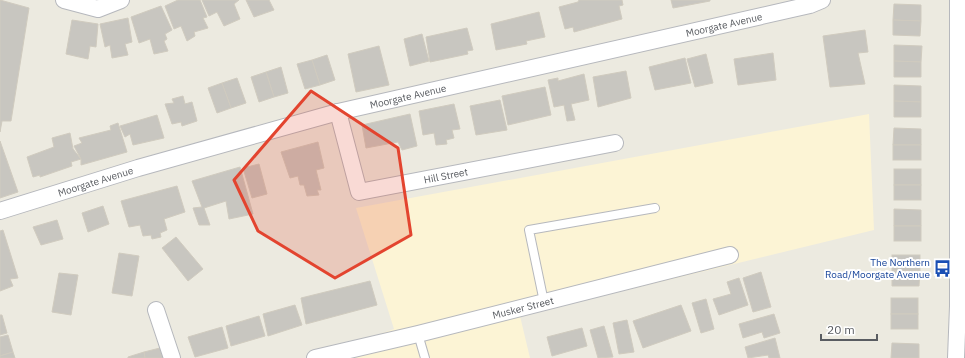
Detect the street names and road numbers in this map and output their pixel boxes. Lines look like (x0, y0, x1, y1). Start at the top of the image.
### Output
street label: Moorgate Avenue (685, 10, 764, 40)
street label: Moorgate Avenue (369, 82, 448, 112)
street label: Moorgate Avenue (56, 164, 135, 200)
street label: Hill Street (423, 165, 470, 186)
street label: Musker Street (491, 294, 556, 322)

